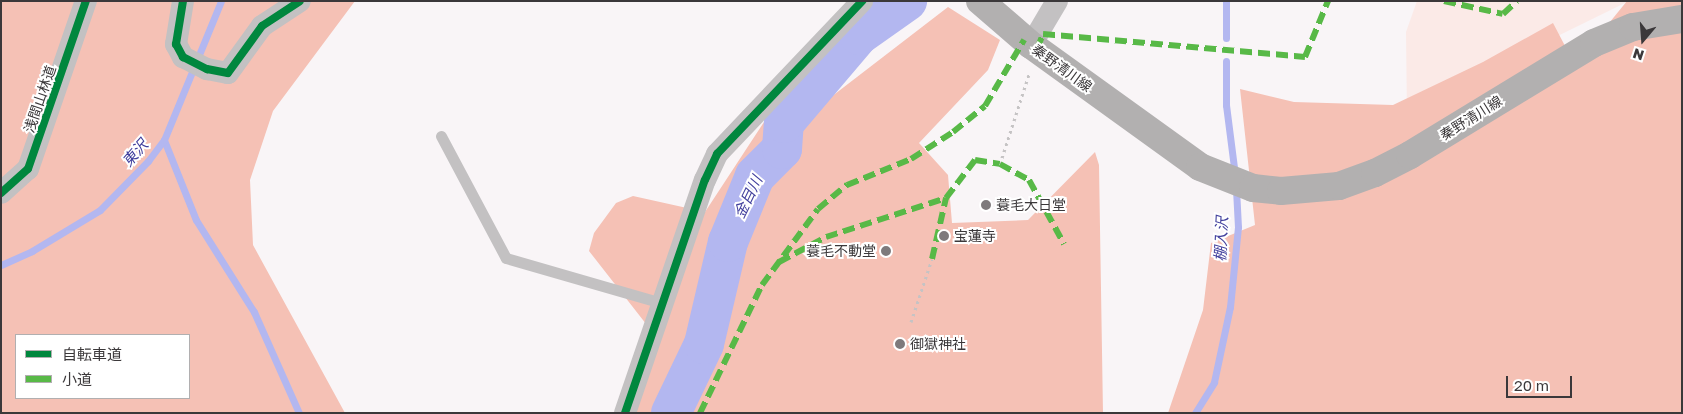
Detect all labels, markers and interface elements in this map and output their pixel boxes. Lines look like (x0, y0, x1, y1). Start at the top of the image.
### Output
north arrow (1618, 15, 1668, 65)
street label: 秦野清川線 (1029, 41, 1095, 95)
text: N (1631, 45, 1646, 64)
street label: 浅間山林道 (21, 63, 59, 135)
street label: 秦野清川線 (1437, 92, 1505, 144)
water label: 東沢 (118, 136, 152, 170)
water label: 金目川 (730, 173, 766, 221)
place label: 蓑毛大日堂 (996, 197, 1066, 213)
marker: 蓑毛大日堂 (980, 199, 992, 211)
water label: 棚入沢 (1211, 216, 1231, 262)
place label: 宝蓮寺 (954, 228, 996, 244)
marker: 宝蓮寺 (938, 230, 950, 242)
place label: 蓑毛不動堂 (806, 243, 876, 259)
marker: 蓑毛不動堂 (880, 245, 892, 257)
legend (15, 334, 190, 399)
place label: 御獄神社 (910, 336, 966, 352)
marker: 御獄神社 (894, 338, 906, 350)
text: 自転車道 (62, 345, 122, 363)
scale bar (1508, 366, 1574, 398)
text: 小道 (62, 370, 92, 388)
text: 20 m (1514, 376, 1549, 394)

